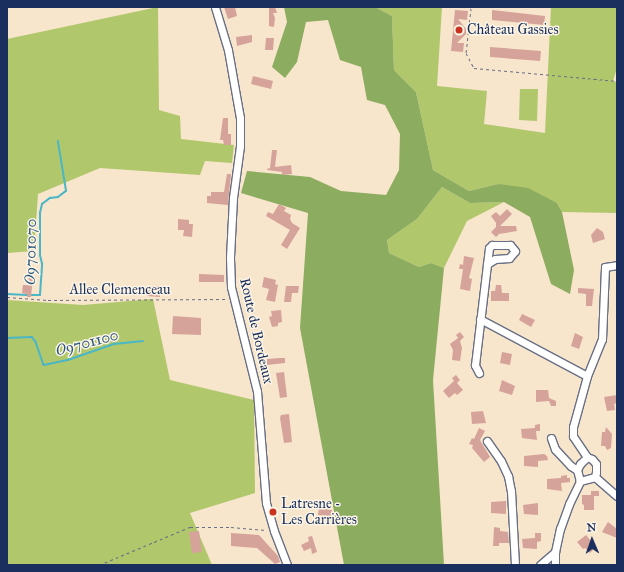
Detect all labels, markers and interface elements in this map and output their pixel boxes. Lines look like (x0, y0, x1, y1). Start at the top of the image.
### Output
place label: Château Gassies (467, 22, 558, 38)
marker: Château Gassies (454, 25, 464, 35)
water label: O9701070 (21, 219, 41, 285)
street label: Route de Bordeaux (236, 276, 276, 386)
street label: Allee Clemenceau (70, 282, 170, 298)
water label: O9701100 (54, 326, 120, 360)
place label: Latresne - Les Carrières (281, 496, 357, 528)
marker: Latresne - Les Carrières (268, 507, 278, 517)
north arrow (572, 520, 612, 560)
text: N (587, 521, 596, 534)

